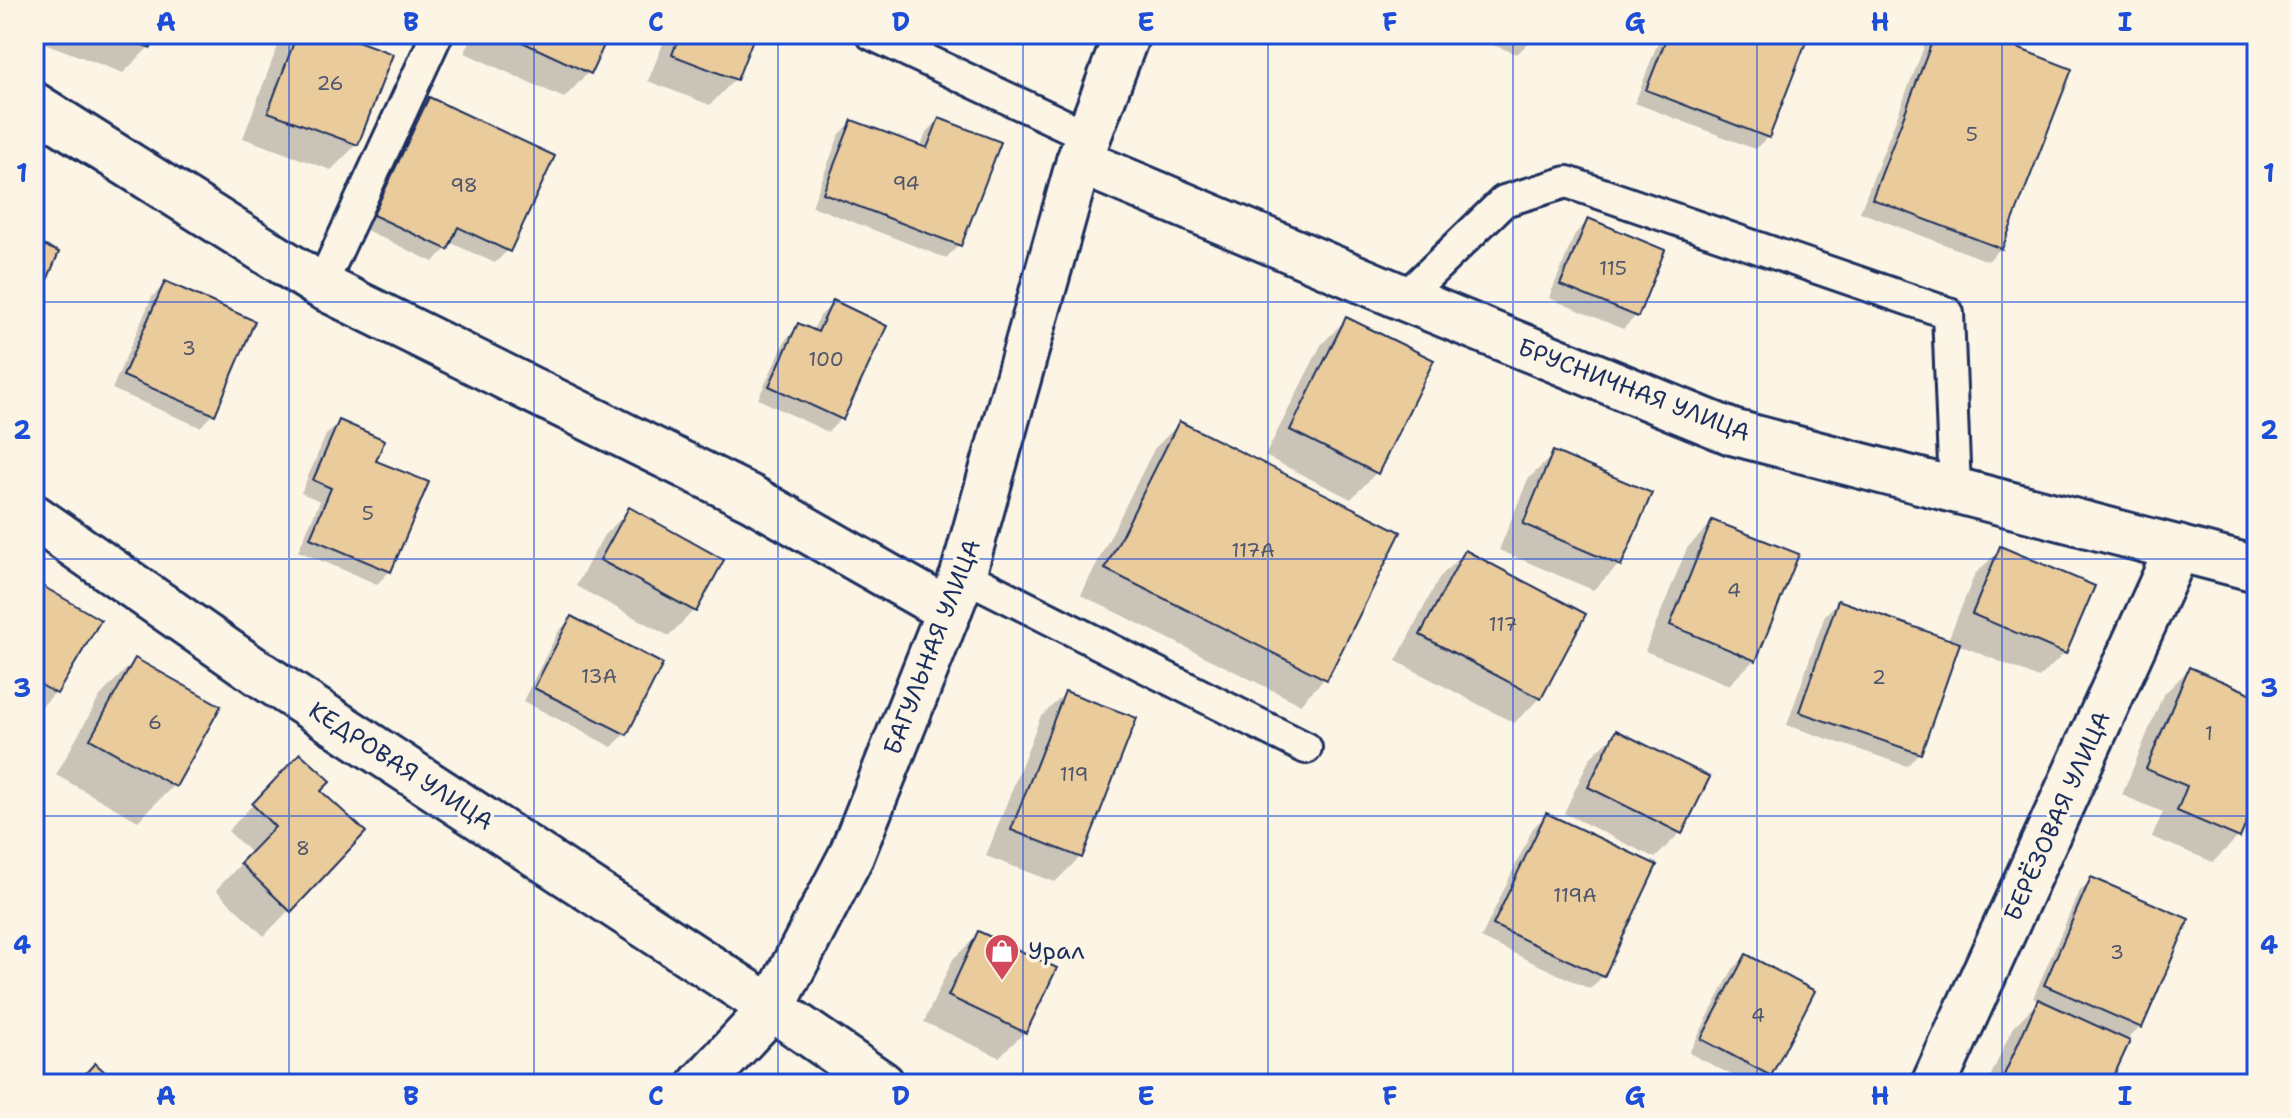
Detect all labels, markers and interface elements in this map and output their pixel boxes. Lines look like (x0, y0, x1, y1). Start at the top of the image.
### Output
text: A (156, 4, 176, 39)
text: B (403, 4, 419, 39)
text: C (648, 4, 664, 39)
text: D (892, 4, 910, 39)
text: E (1137, 4, 1155, 39)
text: F (1382, 4, 1398, 39)
text: G (1625, 4, 1646, 39)
text: H (1871, 4, 1889, 39)
text: I (2118, 4, 2132, 39)
house number: 26 (316, 70, 344, 96)
house number: 5 (1966, 121, 1978, 147)
text: 1 (16, 155, 28, 190)
text: 1 (2263, 155, 2275, 190)
house number: 94 (892, 170, 920, 196)
house number: 98 (450, 172, 478, 198)
house number: 115 (1599, 255, 1627, 281)
street label: БРУСНИЧНАЯ УЛИЦА (1513, 331, 1755, 449)
house number: 3 (182, 335, 196, 361)
house number: 100 (808, 346, 844, 372)
text: 2 (13, 412, 31, 447)
text: 2 (2260, 412, 2278, 447)
house number: 5 (362, 500, 374, 526)
street label: БАГУЛЬНАЯ УЛИЦА (876, 535, 988, 759)
house number: 117А (1231, 537, 1275, 563)
house number: 4 (1727, 577, 1741, 603)
house number: 117 (1489, 611, 1518, 637)
house number: 13А (581, 663, 617, 689)
house number: 2 (1872, 664, 1886, 690)
text: 3 (13, 670, 31, 705)
text: 3 (2260, 670, 2278, 705)
street label: КЕДРОВАЯ УЛИЦА (303, 694, 499, 838)
street label: БЕРЁЗОВАЯ УЛИЦА (1996, 706, 2118, 926)
house number: 6 (148, 709, 162, 735)
house number: 1 (2205, 720, 2213, 746)
house number: 119 (1059, 761, 1089, 787)
house number: 8 (296, 835, 310, 861)
house number: 119А (1553, 882, 1597, 908)
text: 4 (13, 927, 31, 962)
text: 4 (2260, 927, 2278, 962)
shop icon: Урал (983, 932, 1021, 982)
place label: Урал (1028, 935, 1085, 967)
house number: 3 (2110, 939, 2124, 965)
house number: 4 (1751, 1002, 1765, 1028)
text: A (156, 1078, 176, 1113)
text: B (403, 1078, 419, 1113)
text: C (648, 1078, 664, 1113)
text: D (892, 1078, 910, 1113)
text: E (1137, 1078, 1155, 1113)
text: F (1382, 1078, 1398, 1113)
text: G (1625, 1078, 1646, 1113)
text: H (1871, 1078, 1889, 1113)
text: I (2118, 1078, 2132, 1113)

